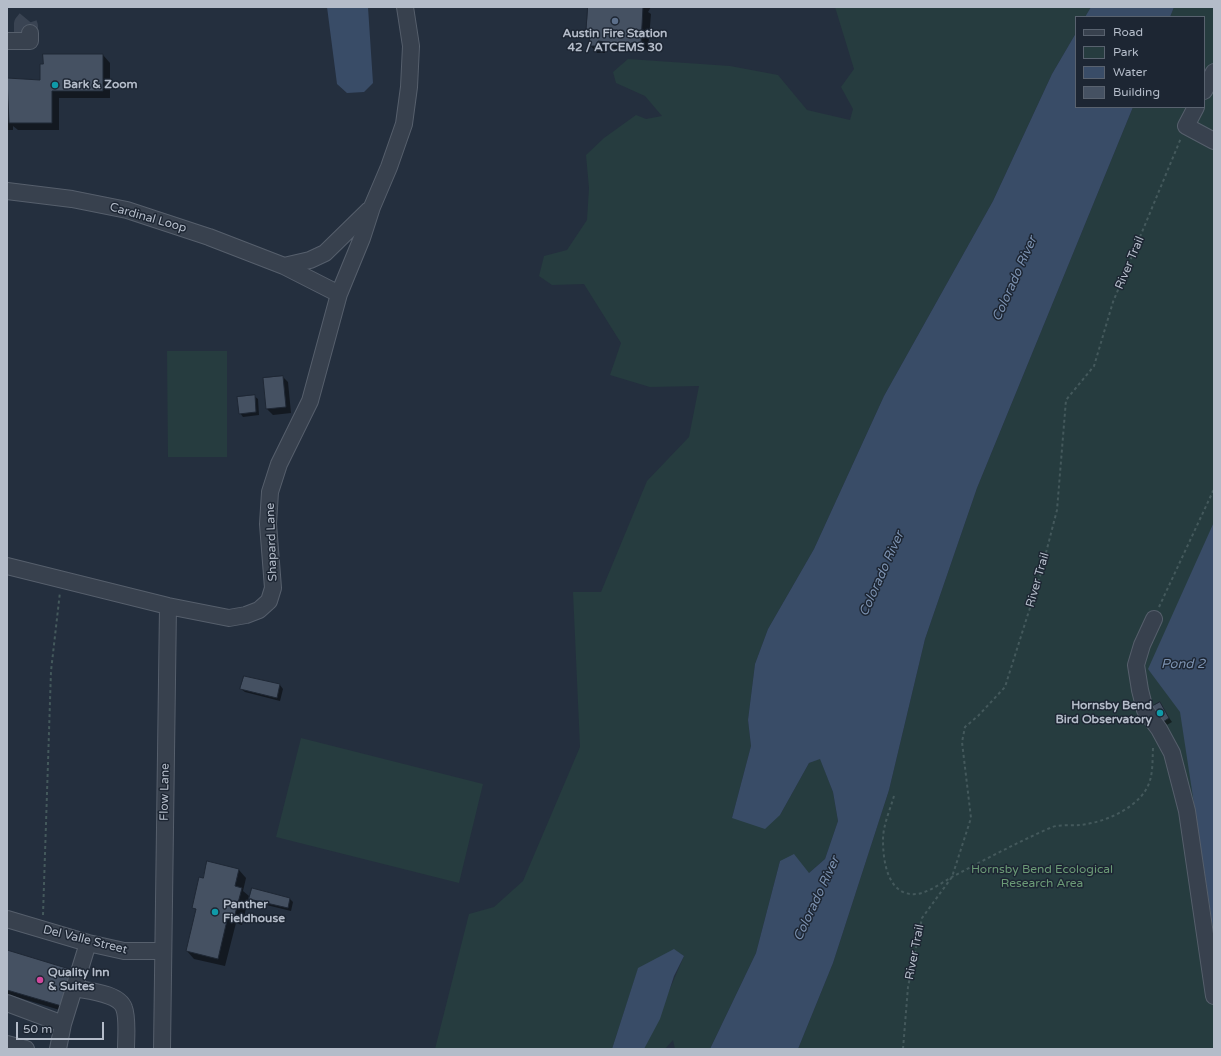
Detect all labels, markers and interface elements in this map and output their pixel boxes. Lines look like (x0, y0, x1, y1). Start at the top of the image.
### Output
marker: Austin Fire Station 42 / ATCEMS 30 (610, 16, 620, 26)
legend (1075, 16, 1205, 108)
text: Road (1113, 25, 1143, 39)
place label: Austin Fire Station 42 / ATCEMS 30 (563, 27, 667, 55)
text: Park (1113, 45, 1139, 59)
text: Water (1113, 65, 1147, 79)
place label: Bark & Zoom (63, 78, 137, 92)
marker: Bark & Zoom (50, 80, 60, 90)
text: Building (1113, 85, 1160, 99)
street label: Cardinal Loop (108, 200, 188, 236)
water label: Colorado River (989, 234, 1041, 324)
street label: River Trail (1112, 234, 1148, 292)
street label: Shapard Lane (263, 503, 281, 581)
water label: Colorado River (856, 529, 908, 619)
street label: River Trail (1023, 551, 1053, 609)
water label: Pond 2 (1161, 657, 1205, 673)
place label: Hornsby Bend Bird Observatory (1056, 699, 1152, 727)
marker: Hornsby Bend Bird Observatory (1155, 708, 1165, 718)
street label: Flow Lane (157, 763, 173, 821)
water label: Colorado River (791, 854, 843, 944)
park label: Hornsby Bend Ecological Research Area (971, 863, 1113, 891)
place label: Panther Fieldhouse (223, 898, 285, 926)
marker: Panther Fieldhouse (210, 907, 220, 917)
street label: Del Valle Street (41, 923, 129, 957)
street label: River Trail (903, 923, 927, 981)
place label: Quality Inn & Suites (48, 966, 110, 994)
marker: Quality Inn & Suites (35, 975, 45, 985)
scale bar (18, 1014, 106, 1040)
text: 50 m (23, 1022, 52, 1036)

